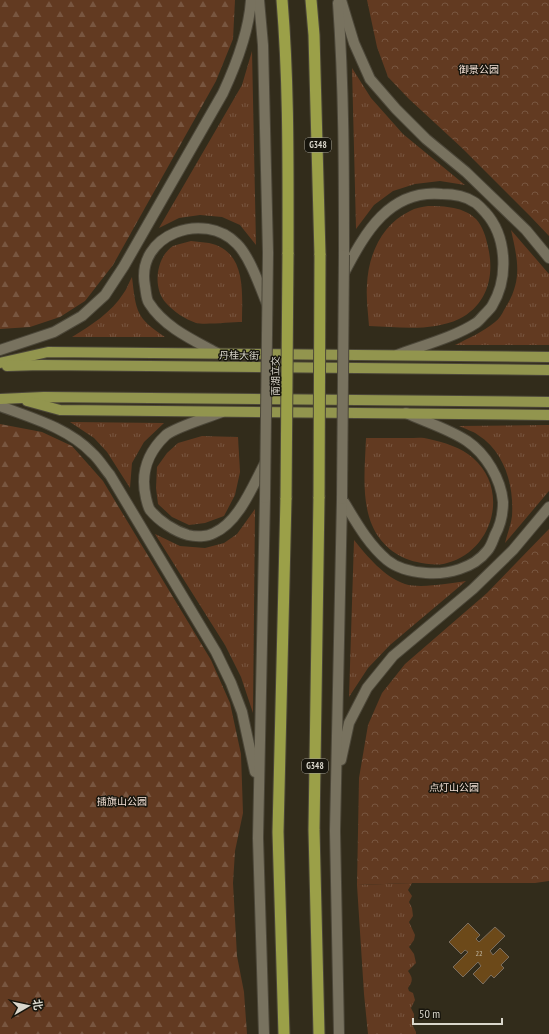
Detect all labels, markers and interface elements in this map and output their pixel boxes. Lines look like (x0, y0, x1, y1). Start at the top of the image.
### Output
park label: 御景公园 (459, 63, 499, 76)
road number: G348 (305, 138, 331, 152)
street label: 丹桂大街 (219, 349, 259, 362)
street label: 南湖立交 (269, 356, 282, 396)
road number: G348 (302, 759, 328, 773)
park label: 点灯山公园 (429, 781, 479, 794)
park label: 插旗山公园 (97, 795, 147, 808)
house number: 22 (475, 948, 483, 958)
north arrow (8, 986, 48, 1026)
text: 北 (30, 998, 46, 1011)
scale bar (413, 1000, 502, 1026)
text: 50 m (419, 1006, 440, 1021)

